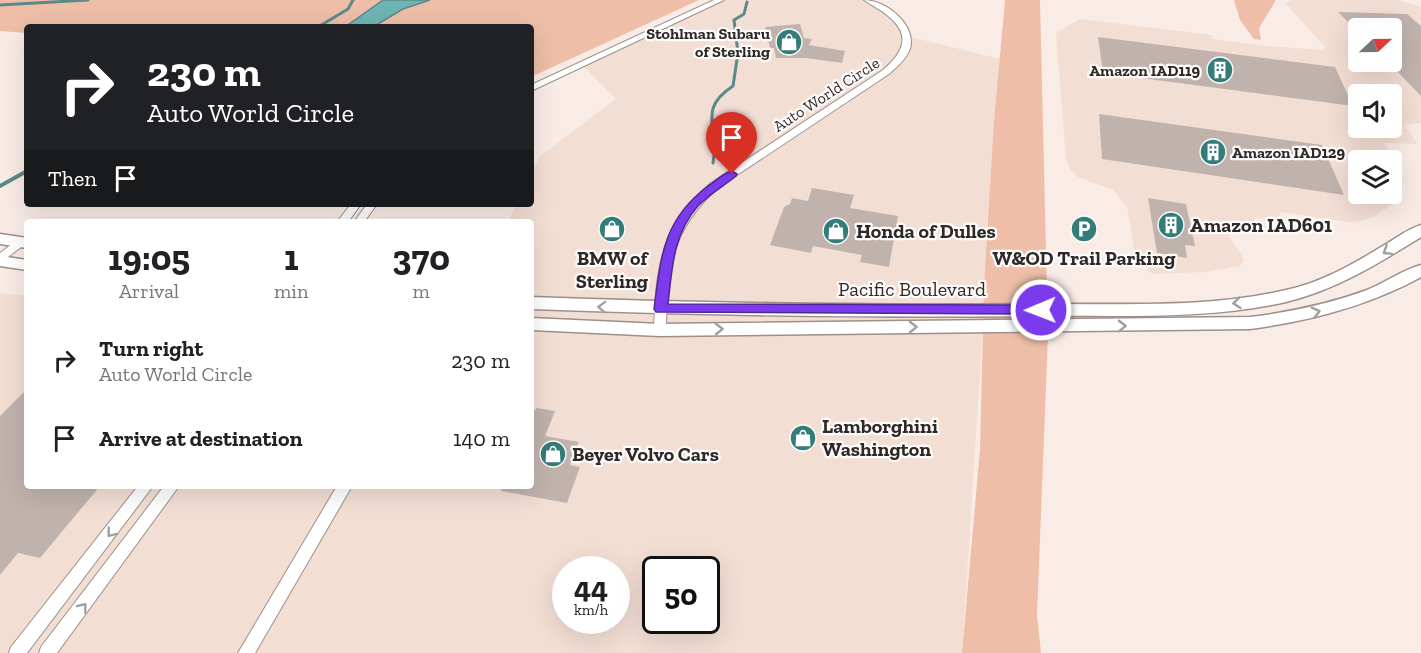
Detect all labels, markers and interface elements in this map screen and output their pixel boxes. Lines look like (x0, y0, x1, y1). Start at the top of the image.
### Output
north arrow (1348, 18, 1402, 72)
map controls (1348, 18, 1402, 204)
place label: Stohlman Subaru of Sterling (646, 24, 771, 61)
shop icon: Stohlman Subaru of Sterling (774, 27, 804, 57)
text: 230 m (147, 46, 261, 97)
icon: right (48, 48, 126, 126)
street label: Auto World Circle (770, 53, 883, 136)
building icon: Amazon IAD119 (1205, 55, 1235, 85)
place label: Amazon IAD119 (1089, 61, 1200, 80)
button: sound (1348, 84, 1402, 138)
text: Auto World Circle (147, 97, 354, 129)
pin (706, 112, 757, 174)
icon: arrive (715, 121, 748, 154)
building icon: Amazon IAD129 (1198, 137, 1228, 167)
place label: Amazon IAD129 (1232, 143, 1345, 162)
button: layers (1348, 150, 1402, 204)
icon: arrive (109, 162, 142, 195)
text: Then (48, 165, 97, 192)
building icon: Amazon IAD601 (1156, 210, 1186, 240)
place label: Amazon IAD601 (1190, 213, 1332, 237)
shop icon: BMW of Sterling (597, 214, 627, 244)
parking icon: W&OD Trail Parking (1069, 214, 1099, 244)
shop icon: Honda of Dulles (821, 216, 851, 246)
place label: Honda of Dulles (856, 219, 996, 243)
text: 19:05 (108, 236, 190, 279)
text: 1 (284, 236, 299, 279)
text: 370 (392, 236, 450, 279)
one-way arrow (1383, 243, 1393, 255)
place label: BMW of Sterling (576, 246, 649, 293)
place label: W&OD Trail Parking (992, 246, 1176, 270)
street label: Pacific Boulevard (838, 277, 986, 301)
position arrow (1009, 278, 1073, 342)
text: Arrival (119, 279, 179, 303)
text: min (274, 279, 308, 303)
text: m (413, 279, 430, 303)
one-way arrow (1232, 296, 1242, 309)
one-way arrow (598, 301, 607, 313)
one-way arrow (1311, 306, 1321, 319)
one-way arrow (1118, 320, 1127, 332)
one-way arrow (909, 321, 918, 333)
one-way arrow (714, 323, 723, 335)
text: Turn right (99, 335, 203, 362)
icon: right (48, 344, 81, 377)
text: 230 m (451, 347, 510, 374)
text: Auto World Circle (99, 362, 252, 386)
place label: Lamborghini Washington (822, 414, 938, 461)
icon: arrive (48, 422, 81, 455)
shop icon: Lamborghini Washington (788, 423, 818, 453)
text: Arrive at destination (99, 425, 302, 452)
text: 140 m (453, 425, 510, 452)
shop icon: Beyer Volvo Cars (538, 439, 568, 469)
place label: Beyer Volvo Cars (572, 442, 719, 466)
one-way arrow (107, 526, 118, 537)
speed limit sign: 50 (642, 556, 720, 634)
text: 44 (574, 570, 608, 606)
text: km/h (574, 601, 608, 619)
one-way arrow (75, 602, 86, 613)

